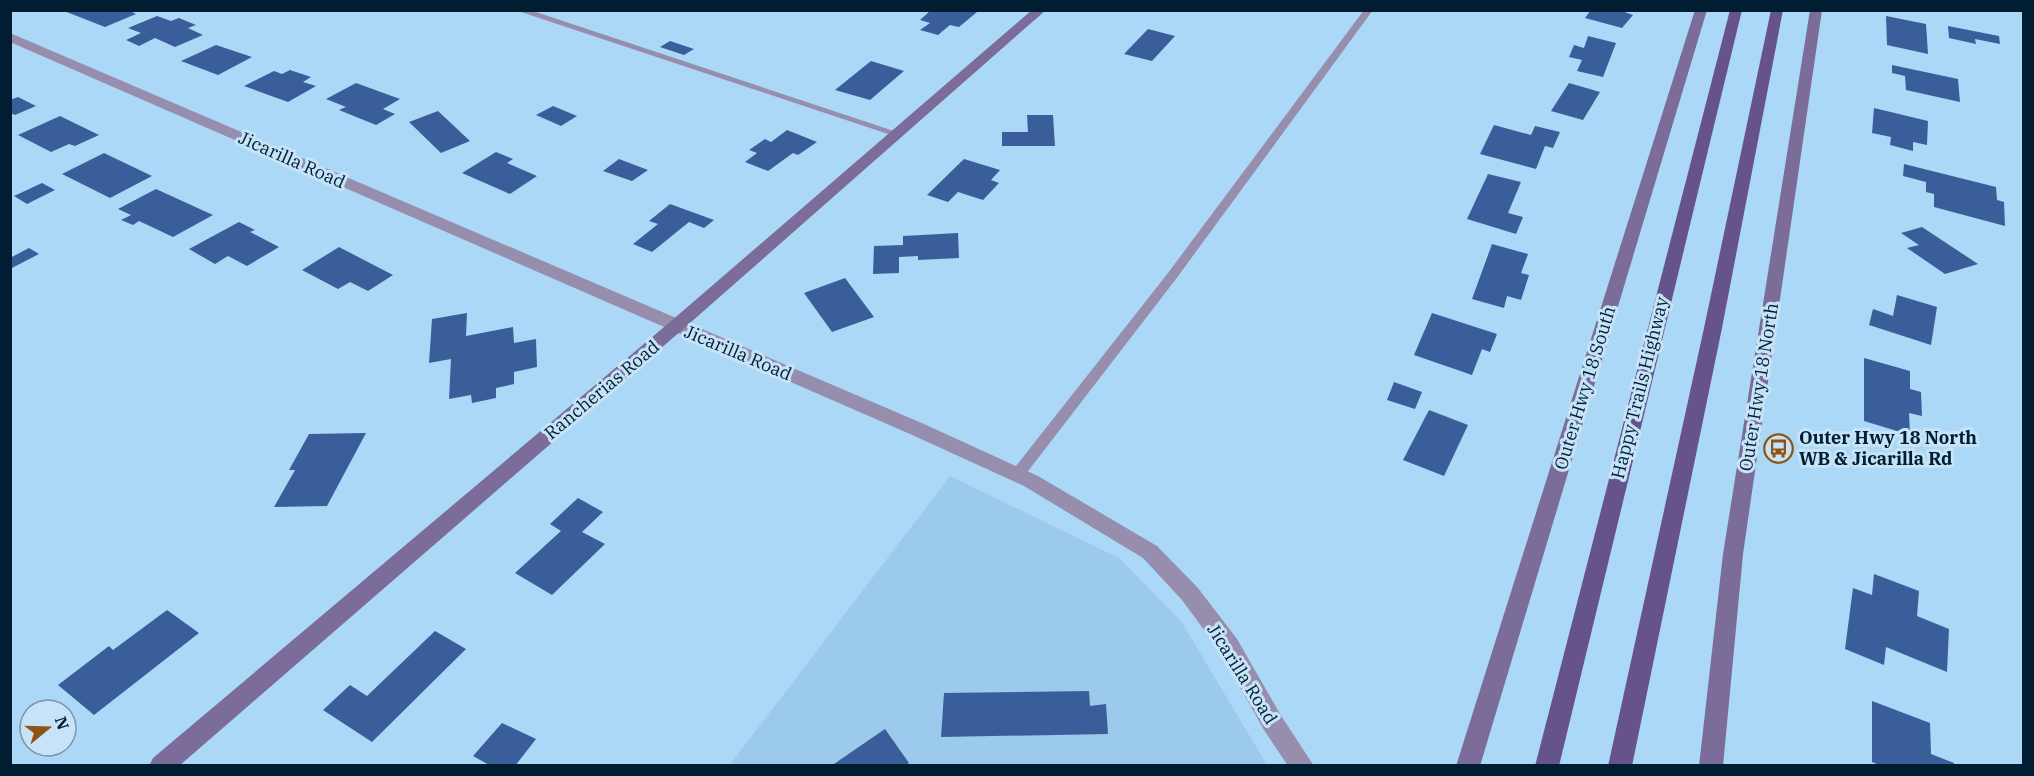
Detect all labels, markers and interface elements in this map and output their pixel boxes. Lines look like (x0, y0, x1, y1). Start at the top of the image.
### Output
street label: Jicarilla Road (235, 126, 349, 193)
street label: Happy Trails Highway (1606, 294, 1673, 481)
street label: Outer Hwy 18 North (1734, 301, 1783, 473)
street label: Outer Hwy 18 South (1549, 303, 1620, 472)
street label: Jicarilla Road (681, 320, 795, 385)
street label: Rancherias Road (540, 335, 664, 444)
place label: Outer Hwy 18 North WB & Jicarilla Rd (1799, 426, 1977, 470)
bus stop icon: Outer Hwy 18 North WB & Jicarilla Rd (1762, 432, 1794, 464)
street label: Jicarilla Road (1202, 619, 1282, 728)
north arrow (18, 698, 78, 758)
text: N (51, 714, 74, 732)

